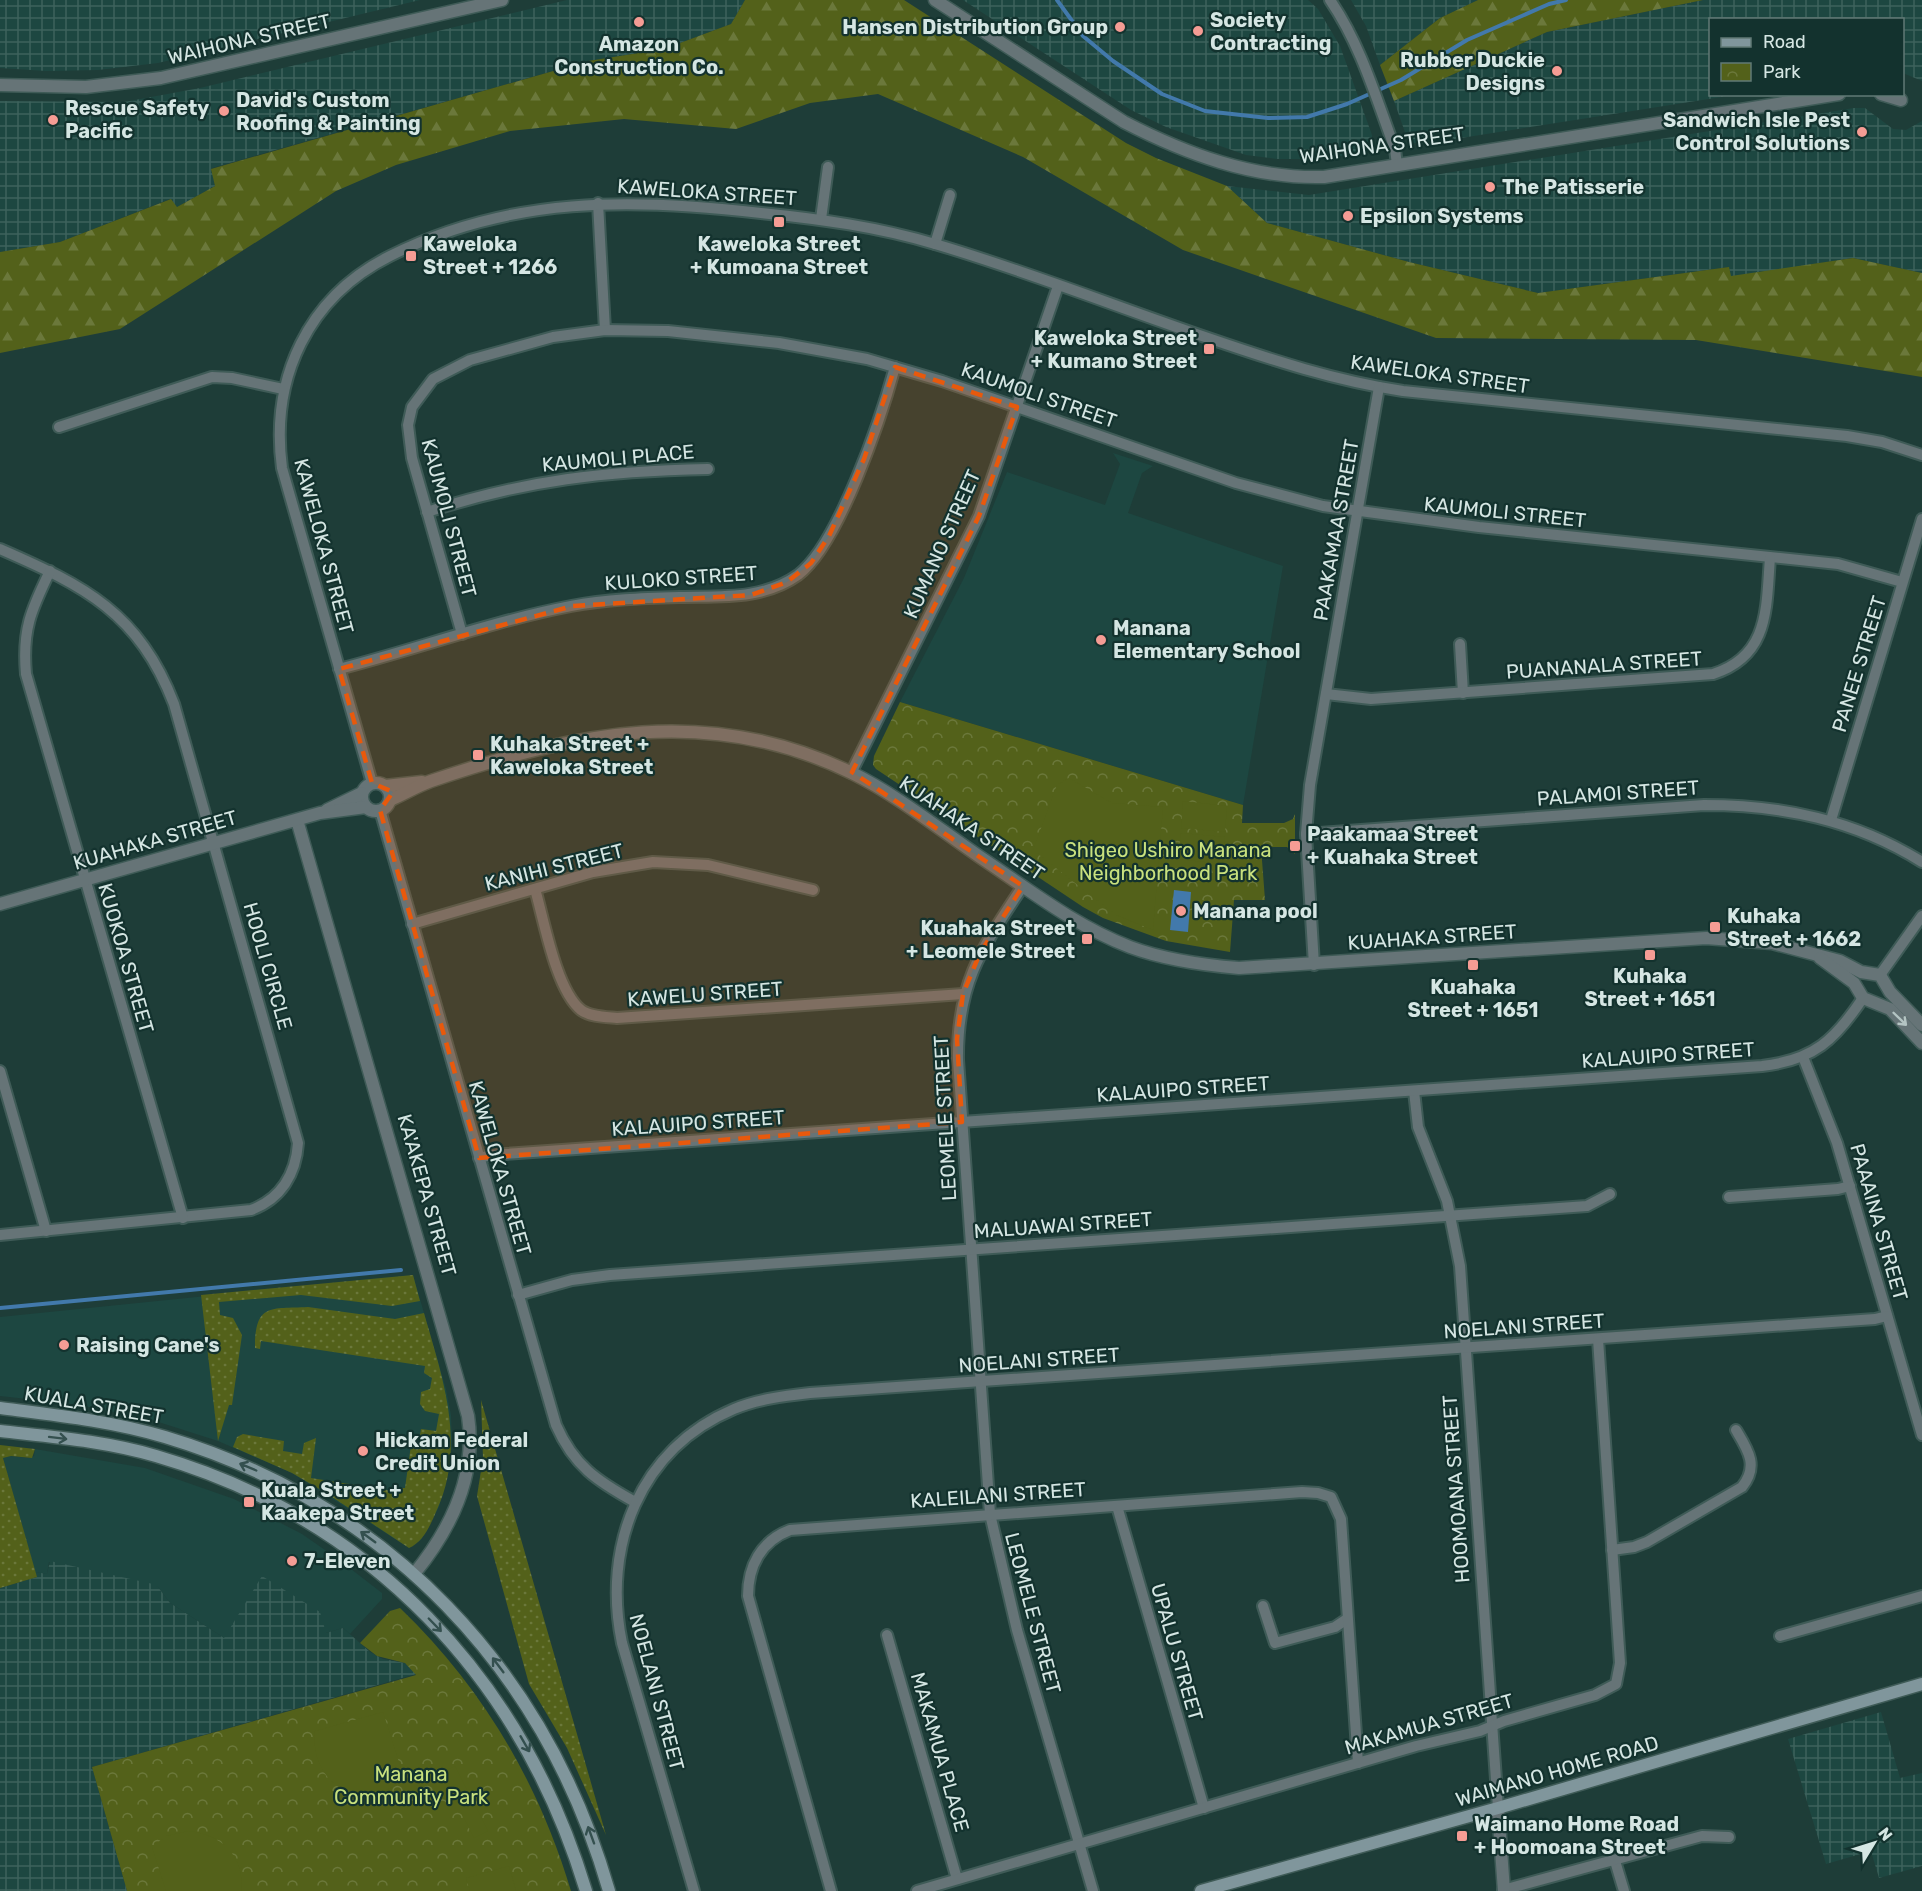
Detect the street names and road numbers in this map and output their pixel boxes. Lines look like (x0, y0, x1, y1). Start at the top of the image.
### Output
street label: WAIHONA STREET (165, 8, 333, 69)
street label: WAIHONA STREET (1298, 121, 1467, 168)
street label: KAWELOKA STREET (616, 174, 798, 210)
street label: KAWELOKA STREET (1349, 350, 1531, 398)
street label: KAUMOLI STREET (958, 357, 1120, 433)
street label: KAUMOLI STREET (416, 436, 482, 600)
street label: PAAKAMAA STREET (1308, 437, 1364, 623)
street label: KAUMOLI PLACE (541, 439, 695, 477)
street label: KAWELOKA STREET (289, 456, 359, 637)
street label: KUMANO STREET (898, 465, 986, 622)
street label: KAUMOLI STREET (1423, 492, 1588, 532)
street label: KULOKO STREET (604, 561, 759, 595)
street label: PANEE STREET (1827, 593, 1891, 735)
street label: PUANANALA STREET (1505, 646, 1703, 684)
street label: KUAHAKA STREET (895, 771, 1049, 886)
street label: PALAMOI STREET (1536, 775, 1700, 811)
street label: KUAHAKA STREET (70, 805, 240, 875)
street label: KANIHI STREET (482, 838, 626, 896)
street label: KUOKOA STREET (93, 880, 159, 1036)
street label: HOOLI CIRCLE (238, 899, 298, 1033)
street label: KUAHAKA STREET (1347, 919, 1518, 955)
street label: KAWELU STREET (627, 977, 784, 1011)
street label: LEOMELE STREET (929, 1034, 961, 1201)
street label: KALAUIPO STREET (1581, 1037, 1756, 1073)
street label: KALAUIPO STREET (1096, 1071, 1271, 1107)
street label: KAWELOKA STREET (464, 1078, 536, 1258)
street label: KALAUIPO STREET (611, 1105, 786, 1141)
street label: KA'AKEPA STREET (392, 1111, 462, 1279)
street label: PAAAINA STREET (1845, 1141, 1913, 1304)
street label: MALUAWAI STREET (973, 1207, 1153, 1243)
street label: NOELANI STREET (1443, 1308, 1606, 1344)
street label: NOELANI STREET (958, 1342, 1121, 1378)
street label: KUALA STREET (23, 1381, 166, 1429)
street label: HOOMOANA STREET (1437, 1394, 1475, 1584)
street label: KALEILANI STREET (909, 1477, 1087, 1513)
street label: LEOMELE STREET (1000, 1530, 1066, 1697)
street label: UPALU STREET (1146, 1580, 1208, 1724)
street label: NOELANI STREET (625, 1611, 690, 1773)
street label: MAKAMUA PLACE (906, 1669, 974, 1835)
street label: MAKAMUA STREET (1342, 1688, 1517, 1760)
street label: WAIMANO HOME ROAD (1453, 1730, 1661, 1812)

